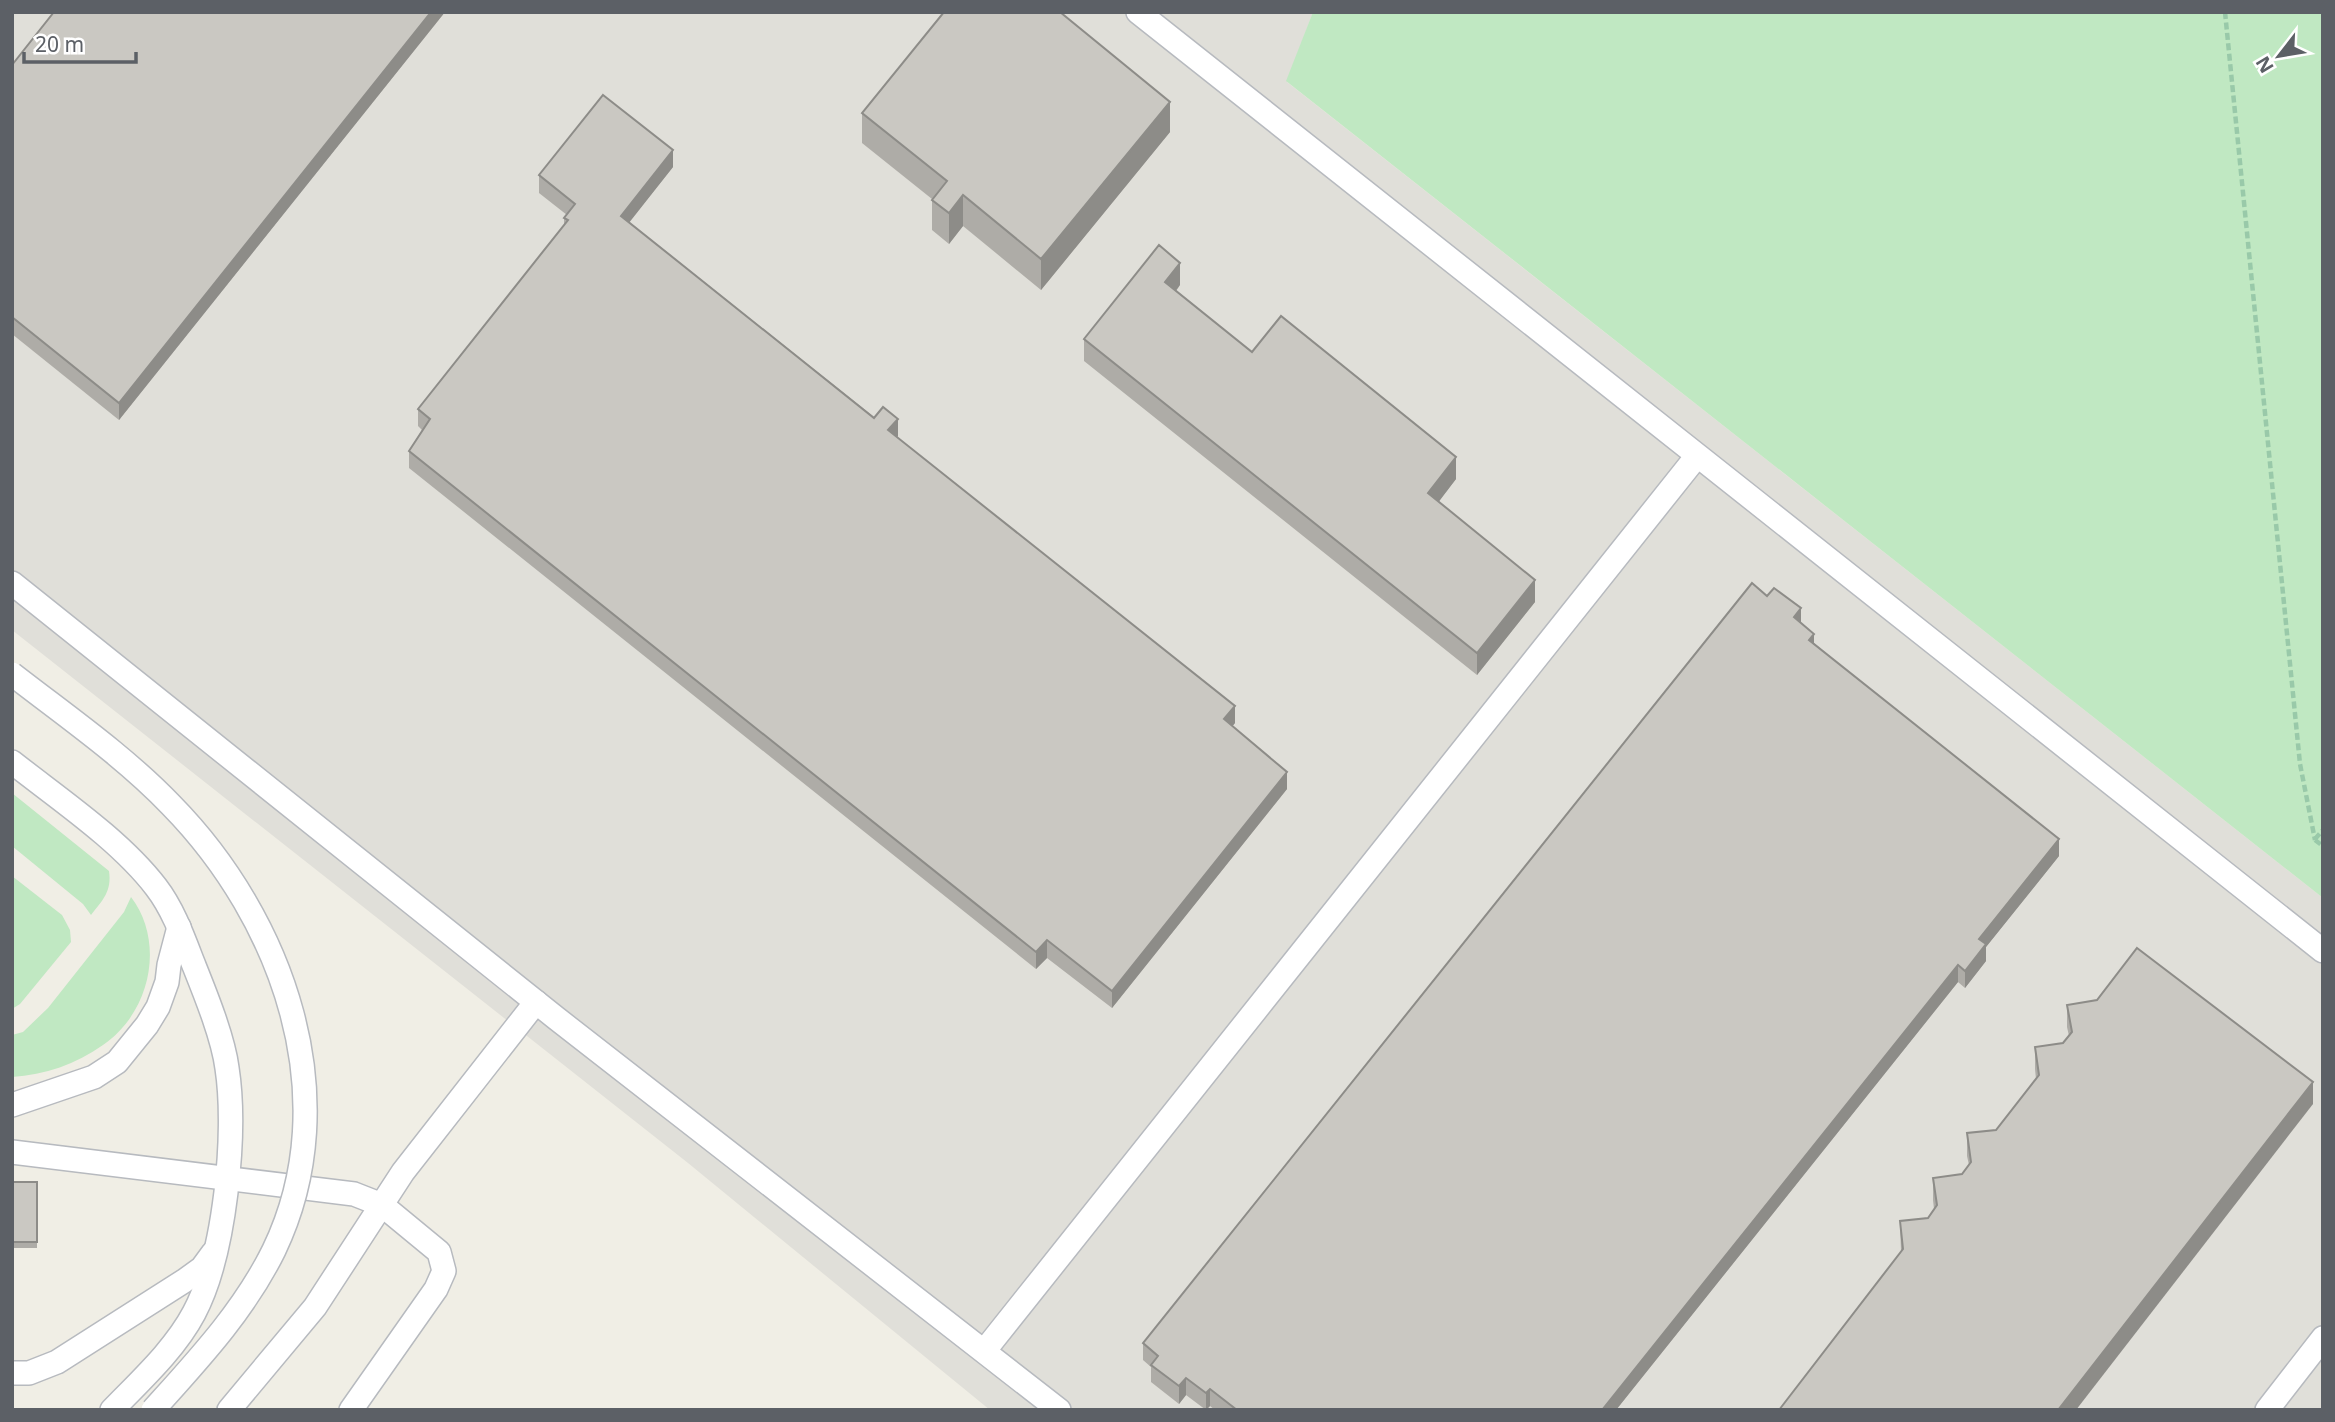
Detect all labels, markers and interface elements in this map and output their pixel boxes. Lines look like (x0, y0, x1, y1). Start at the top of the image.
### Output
scale bar (24, 21, 136, 65)
north arrow (2244, 21, 2314, 91)
text: 20 m (35, 30, 84, 58)
text: N (2249, 51, 2280, 78)

